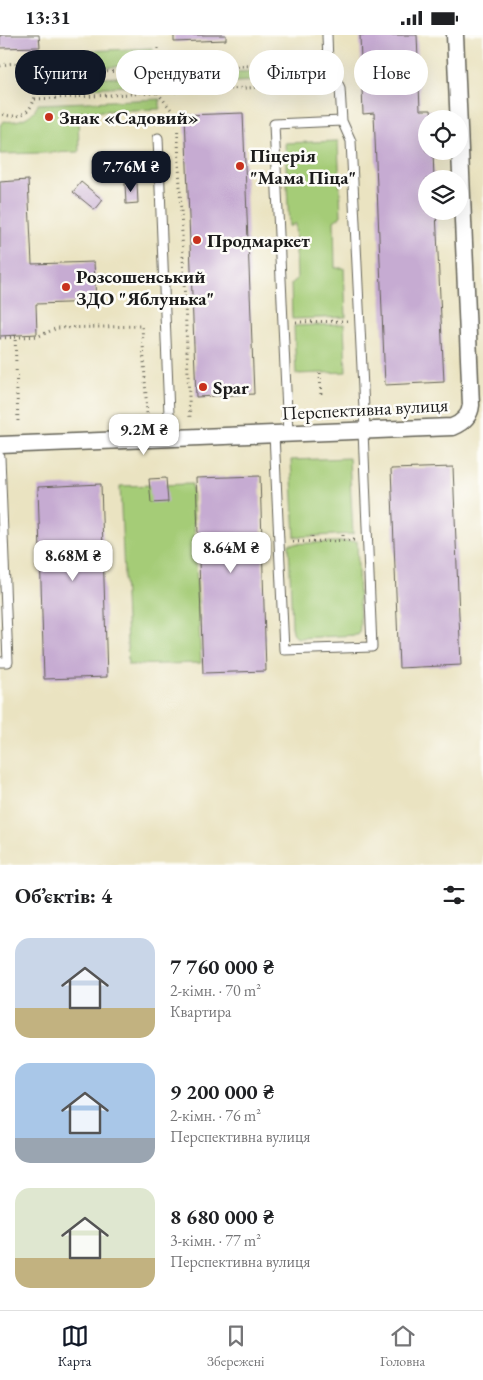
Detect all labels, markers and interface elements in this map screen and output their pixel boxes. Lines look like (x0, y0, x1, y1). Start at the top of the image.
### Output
text: 13:31 (25, 5, 71, 30)
chip: Купити (15, 50, 106, 95)
chip: Орендувати (116, 50, 239, 95)
chip: Фільтри (249, 50, 344, 95)
chip: Нове (354, 50, 428, 95)
place label: Знак «Садовий» (59, 105, 199, 130)
map controls (418, 110, 468, 220)
button: locate (418, 110, 468, 160)
marker: Знак «Садовий» (43, 111, 55, 123)
place label: Піцерія "Мама Піца" (250, 143, 356, 190)
pin: 7.76M ₴ (85, 151, 177, 193)
text: 7.76M ₴ (103, 156, 159, 177)
marker: Піцерія "Мама Піца" (234, 160, 246, 172)
button: layers (418, 170, 468, 220)
place label: Продмаркет (207, 228, 310, 253)
marker: Продмаркет (191, 234, 203, 246)
place label: Розсошенський ЗДО "Яблунька" (76, 264, 214, 311)
marker: Розсошенський ЗДО "Яблунька" (60, 281, 72, 293)
place label: Spar (213, 375, 249, 400)
marker: Spar (197, 381, 209, 393)
street label: Перспективна вулиця (281, 392, 449, 426)
pin: 9.2M ₴ (103, 413, 185, 456)
text: 9.2M ₴ (120, 419, 168, 440)
pin: 8.64M ₴ (185, 531, 277, 574)
text: 8.64M ₴ (203, 537, 259, 558)
pin: 8.68M ₴ (27, 539, 119, 582)
text: 8.68M ₴ (45, 545, 101, 566)
icon: filters (440, 881, 468, 909)
text: Об’єктів: 4 (15, 882, 112, 909)
text: 7 760 000 ₴ (170, 953, 274, 980)
icon: home (55, 958, 115, 1018)
text: 2-кімн. · 70 m² (170, 980, 261, 1001)
text: Квартира (170, 1001, 231, 1022)
text: 9 200 000 ₴ (170, 1078, 274, 1105)
icon: home (55, 1083, 115, 1143)
text: 2-кімн. · 76 m² (170, 1105, 261, 1126)
text: Перспективна вулиця (170, 1126, 310, 1147)
text: 8 680 000 ₴ (170, 1203, 274, 1230)
icon: home (55, 1208, 115, 1268)
text: 3-кімн. · 77 m² (170, 1230, 261, 1251)
text: Перспективна вулиця (170, 1251, 310, 1272)
tab: Карта (58, 1322, 91, 1370)
tab: Збережені (207, 1322, 264, 1370)
tab: Головна (380, 1322, 425, 1370)

